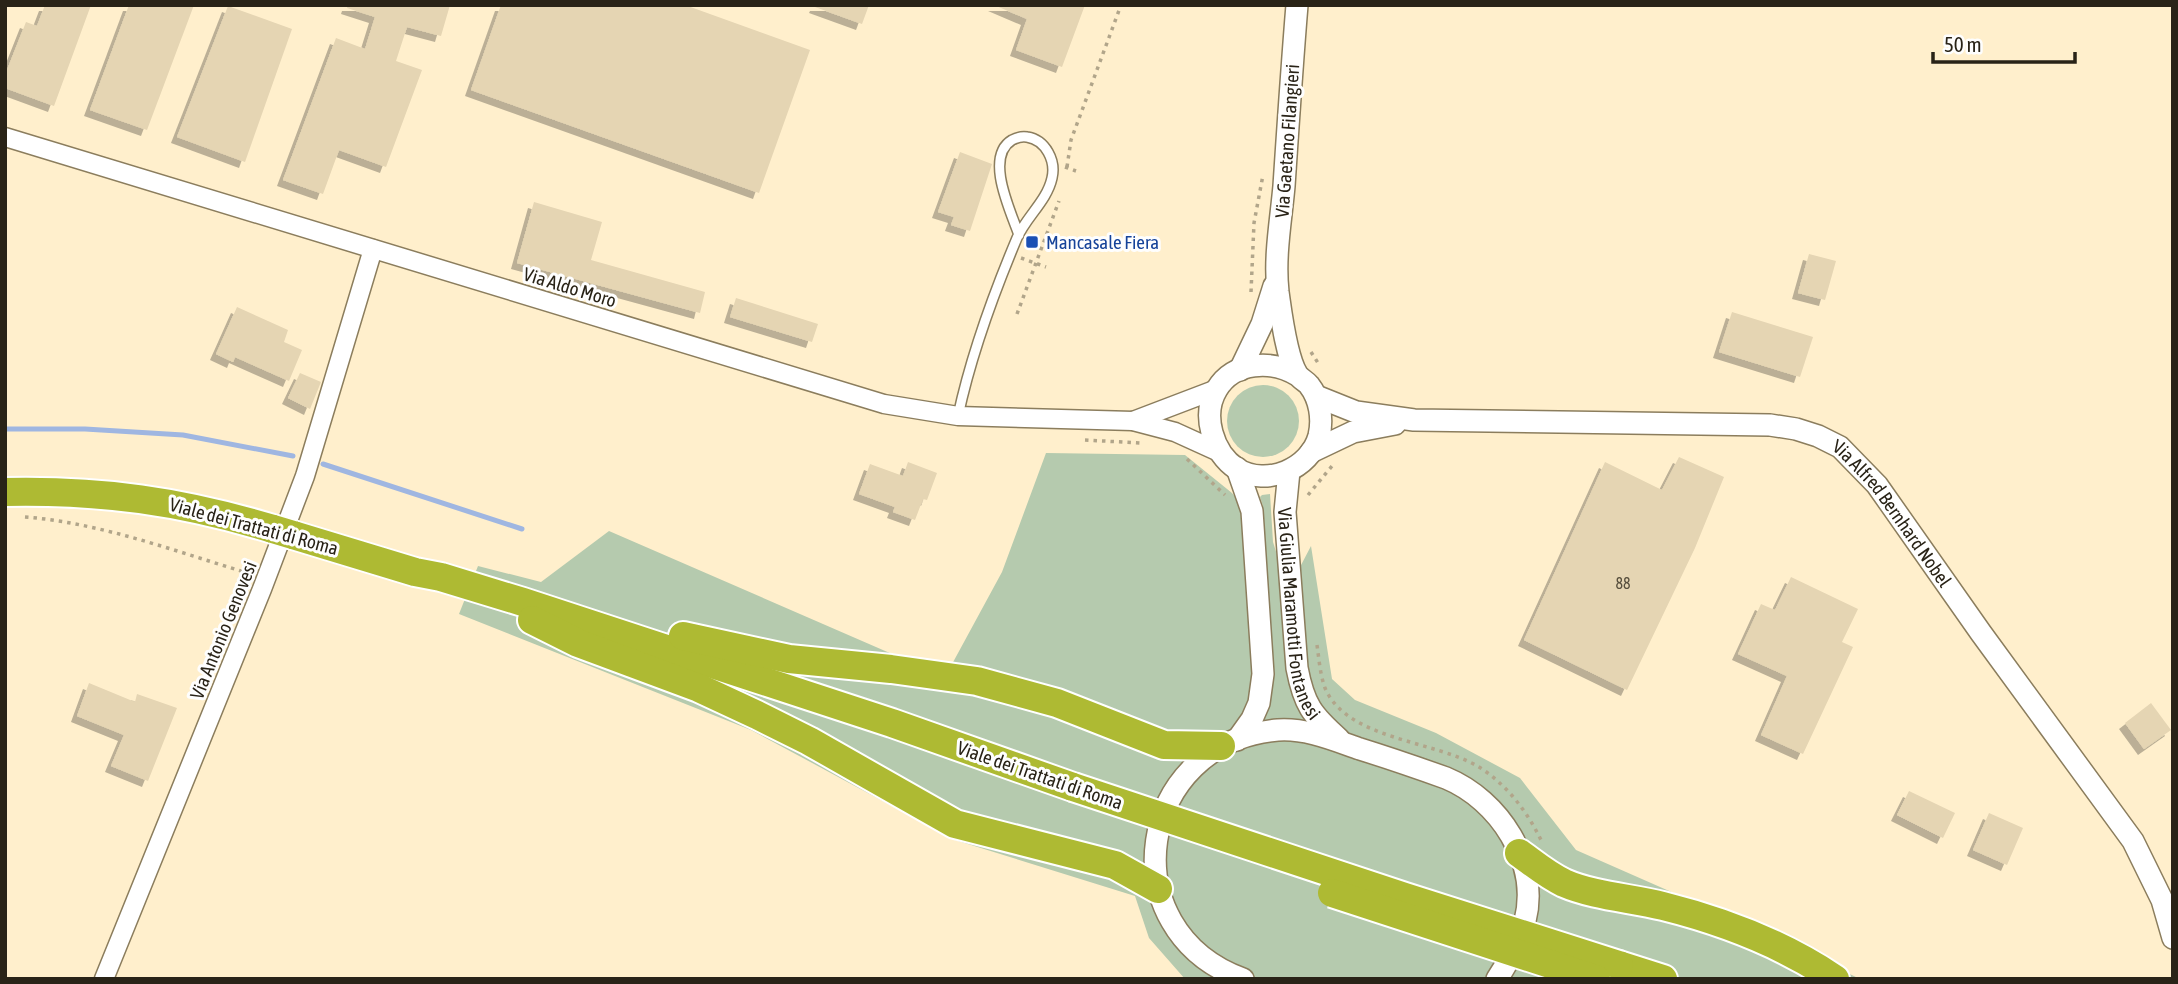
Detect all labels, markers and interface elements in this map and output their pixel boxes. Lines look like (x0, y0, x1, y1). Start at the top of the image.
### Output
scale bar (1933, 21, 2075, 65)
text: 50 m (1944, 32, 1982, 56)
street label: Via Gaetano Filangieri (1271, 63, 1303, 219)
place label: Mancasale Fiera (1046, 231, 1159, 253)
marker: Mancasale Fiera (1024, 234, 1040, 250)
street label: Via Aldo Moro (521, 262, 619, 312)
street label: Via Alfred Bernhard Nobel (1830, 434, 1956, 591)
street label: Viale dei Trattati di Roma (167, 493, 341, 559)
street label: Via Giulia Maramotti Fontanesi (1274, 507, 1325, 724)
street label: Via Antonio Genovesi (185, 558, 261, 702)
house number: 88 (1615, 574, 1631, 592)
street label: Viale dei Trattati di Roma (954, 736, 1126, 814)

